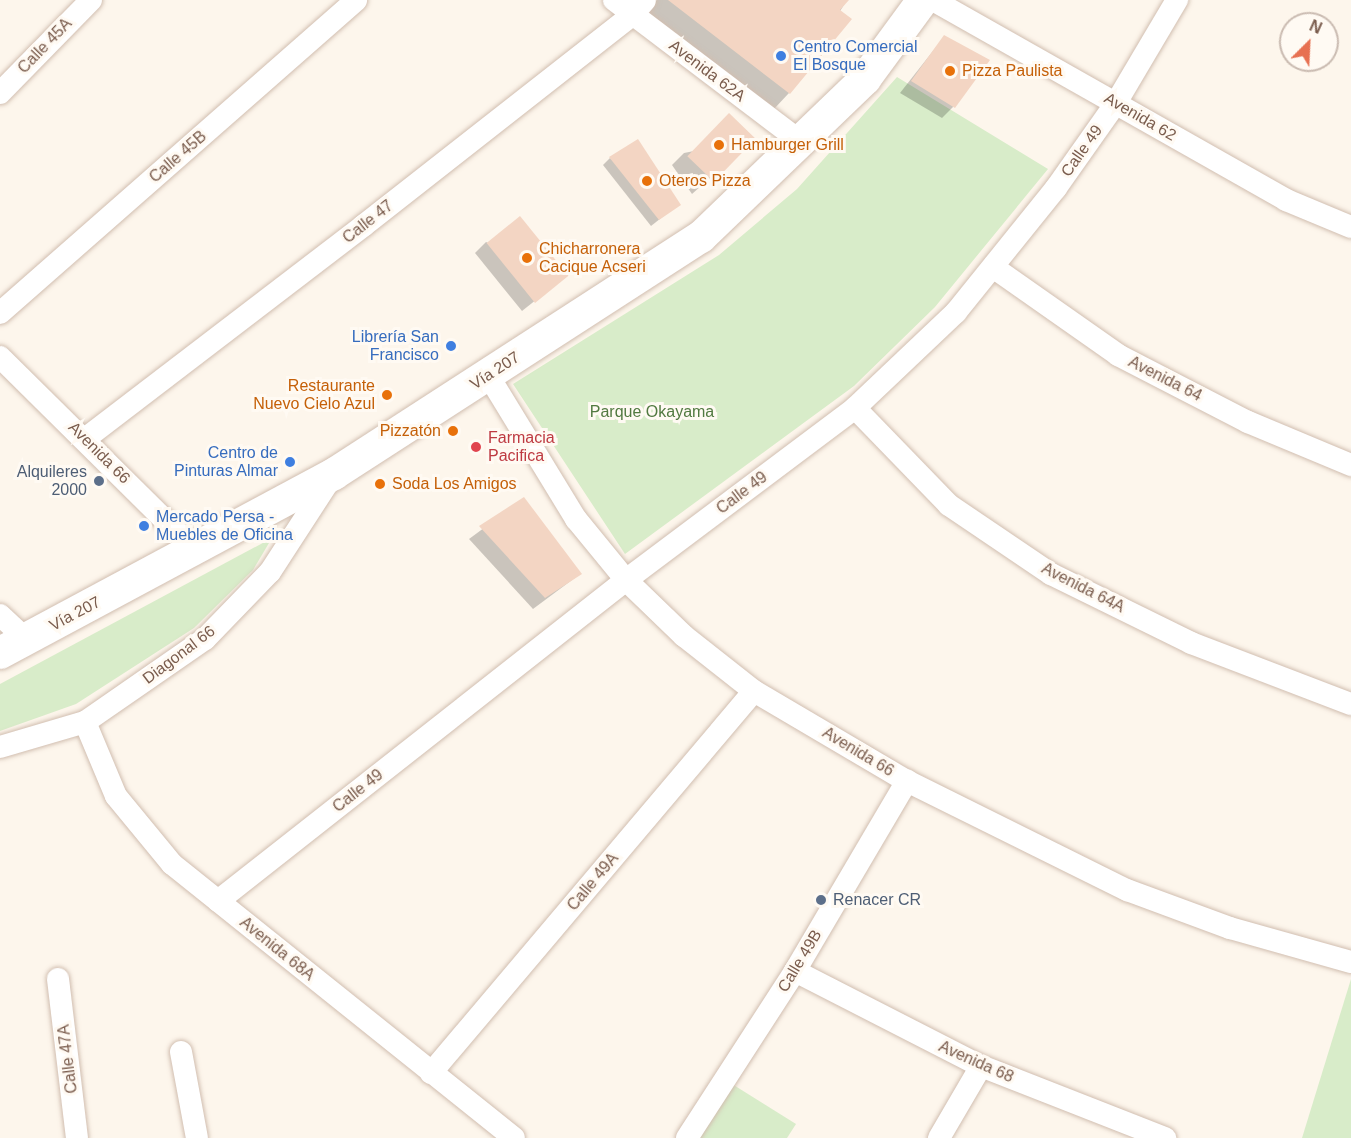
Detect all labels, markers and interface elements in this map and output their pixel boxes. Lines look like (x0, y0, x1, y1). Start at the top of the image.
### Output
north arrow (1279, 12, 1339, 72)
street label: Calle 45A (14, 14, 76, 78)
text: N (1307, 17, 1324, 37)
street label: Avenida 62A (665, 36, 749, 106)
place label: Centro Comercial El Bosque (793, 37, 917, 75)
marker: Centro Comercial El Bosque (774, 49, 788, 63)
place label: Pizza Paulista (962, 61, 1062, 81)
marker: Pizza Paulista (943, 64, 957, 78)
street label: Avenida 62 (1101, 89, 1179, 145)
street label: Calle 49 (1057, 121, 1107, 181)
street label: Calle 45B (146, 127, 210, 187)
place label: Hamburger Grill (731, 135, 844, 155)
marker: Hamburger Grill (712, 138, 726, 152)
place label: Oteros Pizza (659, 171, 751, 191)
marker: Oteros Pizza (640, 174, 654, 188)
street label: Calle 47 (339, 196, 397, 248)
place label: Chicharronera Cacique Acseri (539, 239, 647, 277)
marker: Chicharronera Cacique Acseri (520, 251, 534, 265)
place label: Librería San Francisco (352, 327, 439, 365)
marker: Librería San Francisco (444, 339, 458, 353)
street label: Vía 207 (467, 348, 523, 394)
street label: Avenida 64 (1125, 352, 1205, 406)
place label: Restaurante Nuevo Cielo Azul (252, 376, 375, 414)
marker: Restaurante Nuevo Cielo Azul (380, 388, 394, 402)
park label: Parque Okayama (590, 402, 714, 422)
street label: Avenida 66 (64, 418, 134, 488)
place label: Pizzatón (380, 421, 441, 441)
marker: Pizzatón (446, 424, 460, 438)
place label: Farmacia Pacifica (488, 428, 555, 466)
marker: Farmacia Pacifica (469, 440, 483, 454)
place label: Centro de Pinturas Almar (173, 443, 278, 481)
marker: Centro de Pinturas Almar (283, 455, 297, 469)
place label: Alquileres 2000 (17, 462, 87, 500)
street label: Calle 49 (713, 468, 771, 518)
marker: Alquileres 2000 (92, 474, 106, 488)
place label: Soda Los Amigos (392, 474, 517, 494)
marker: Soda Los Amigos (373, 477, 387, 491)
place label: Mercado Persa - Muebles de Oficina (156, 507, 293, 545)
marker: Mercado Persa - Muebles de Oficina (137, 519, 151, 533)
street label: Avenida 64A (1038, 559, 1128, 617)
street label: Vía 207 (46, 593, 104, 635)
street label: Diagonal 66 (139, 622, 219, 688)
street label: Avenida 66 (819, 723, 897, 781)
street label: Calle 49 (329, 765, 387, 817)
street label: Calle 49A (563, 849, 623, 915)
place label: Renacer CR (833, 890, 921, 910)
marker: Renacer CR (814, 893, 828, 907)
street label: Avenida 68A (236, 913, 318, 985)
street label: Calle 49B (774, 926, 826, 996)
street label: Calle 47A (54, 1023, 82, 1095)
street label: Avenida 68 (936, 1037, 1016, 1087)

